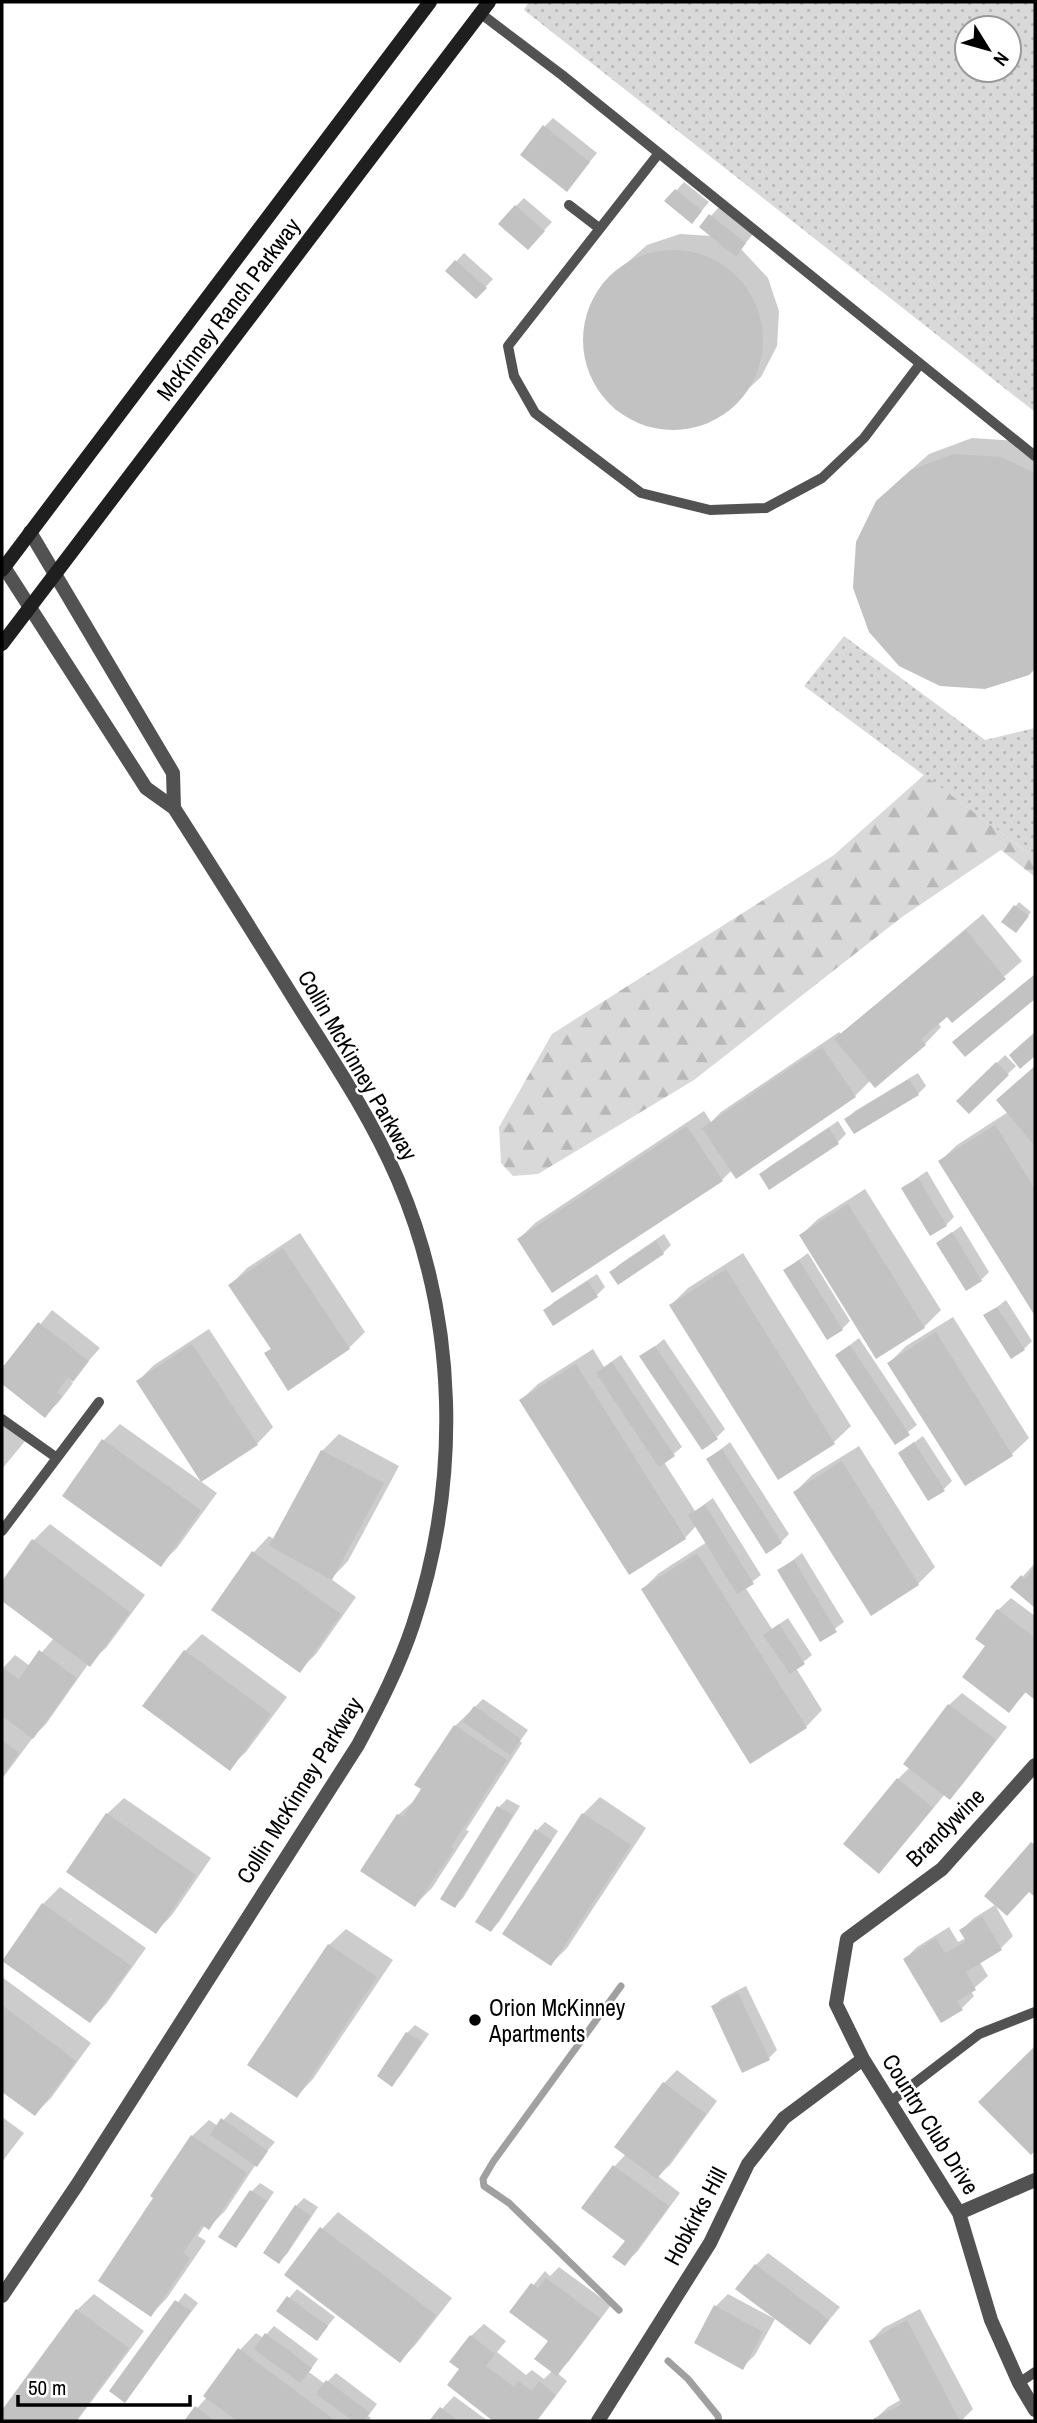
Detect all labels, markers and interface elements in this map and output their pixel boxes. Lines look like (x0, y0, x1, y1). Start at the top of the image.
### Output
north arrow (953, 14, 1023, 84)
text: N (988, 47, 1015, 72)
street label: McKinney Ranch Parkway (149, 211, 307, 407)
street label: Collin McKinney Parkway (291, 964, 425, 1166)
street label: Collin McKinney Parkway (229, 1690, 369, 1889)
street label: Brandywine (899, 1781, 991, 1873)
place label: Orion McKinney Apartments (488, 1992, 626, 2049)
marker: Orion McKinney Apartments (467, 2012, 483, 2028)
street label: Country Club Drive (875, 2048, 987, 2200)
street label: Hobkirks Hill (656, 2162, 734, 2270)
scale bar (18, 2364, 189, 2408)
text: 50 m (28, 2373, 66, 2402)

